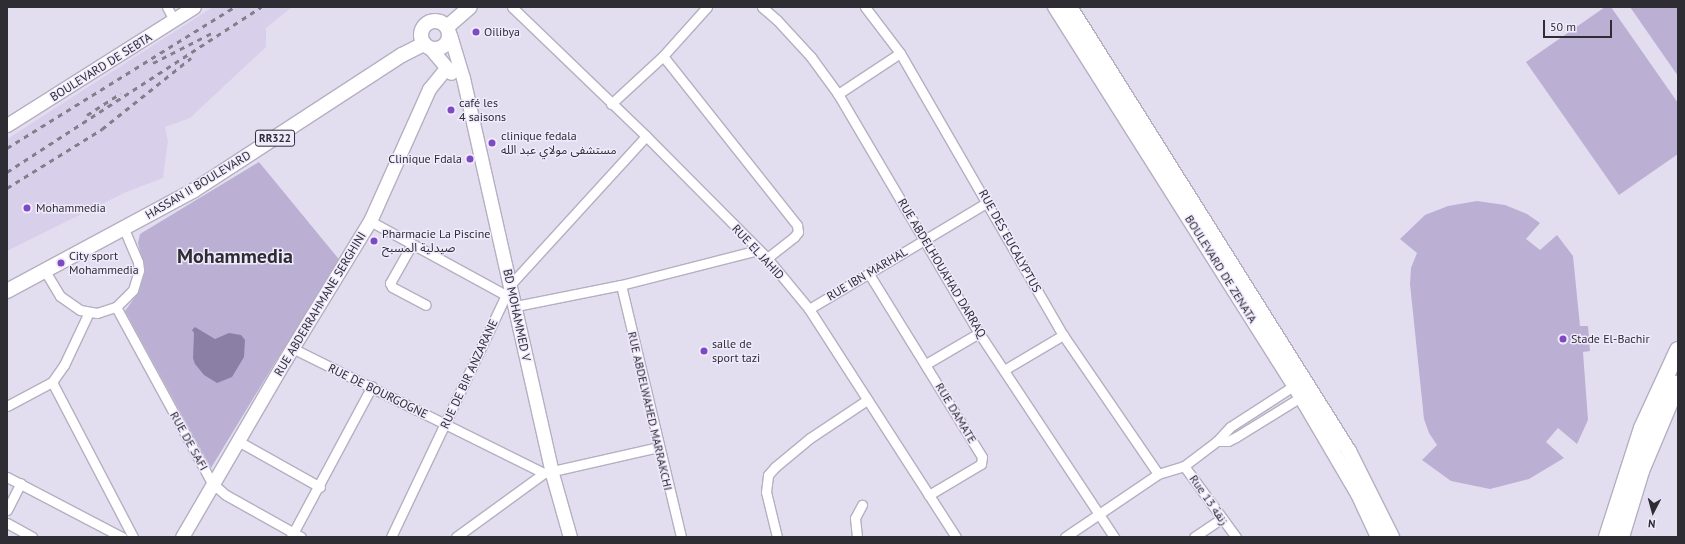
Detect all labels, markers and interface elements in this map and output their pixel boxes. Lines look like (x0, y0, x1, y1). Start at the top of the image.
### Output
scale bar (1545, 12, 1614, 38)
text: 50 m (1550, 19, 1576, 34)
place label: Oilibya (484, 25, 520, 39)
marker: Oilibya (471, 27, 481, 37)
street label: BOULEVARD DE SEBTA (48, 30, 154, 104)
place label: café les 4 saisons (459, 96, 506, 124)
marker: café les 4 saisons (446, 105, 456, 115)
road number: RR322 (255, 129, 295, 147)
place label: clinique fedala مستشفى مولاي عبد الله (501, 129, 617, 157)
marker: clinique fedala مستشفى مولاي عبد الله (486, 137, 498, 149)
street label: HASSAN II BOULEVARD (143, 148, 253, 222)
place label: Clinique Fdala (388, 152, 462, 166)
marker: Clinique Fdala (465, 154, 475, 164)
street label: RUE DES EUCALYPTUS (976, 187, 1044, 295)
street label: RUE ABDELHOUAHAD DARRAQ (895, 196, 989, 340)
place label: Mohammedia (36, 201, 106, 215)
marker: Mohammedia (21, 202, 33, 214)
street label: BOULEVARD DE ZENATA (1182, 212, 1260, 326)
street label: RUE EL JAHID (729, 221, 787, 283)
place label: Pharmacie La Piscine صيدلية المسبح (382, 227, 490, 255)
street label: RUE ABDERRAHMANE SERGHINI (271, 229, 369, 379)
marker: Pharmacie La Piscine صيدلية المسبح (369, 236, 379, 246)
district label: Mohammedia (177, 244, 293, 268)
street label: RUE IBN MARHAL (824, 244, 910, 304)
place label: City sport Mohammedia (69, 249, 139, 277)
marker: City sport Mohammedia (56, 258, 66, 268)
street label: BD MOHAMMED V (500, 267, 534, 363)
street label: RUE DE BIR ANZARANE (437, 317, 501, 431)
street label: RUE ABDELWAHED MARRAKCHI (625, 330, 675, 492)
place label: Stade El-Bachir (1571, 332, 1650, 346)
marker: Stade El-Bachir (1558, 334, 1568, 344)
place label: salle de sport tazi (712, 337, 760, 365)
marker: salle de sport tazi (699, 346, 709, 356)
street label: RUE DE BOURGOGNE (326, 361, 430, 421)
street label: RUE DAMATE (932, 380, 980, 446)
street label: RUE DE SAFI (167, 409, 211, 473)
street label: Rue 13 زنقة (1186, 472, 1232, 528)
north arrow (1633, 492, 1673, 532)
text: N (1647, 517, 1656, 531)

